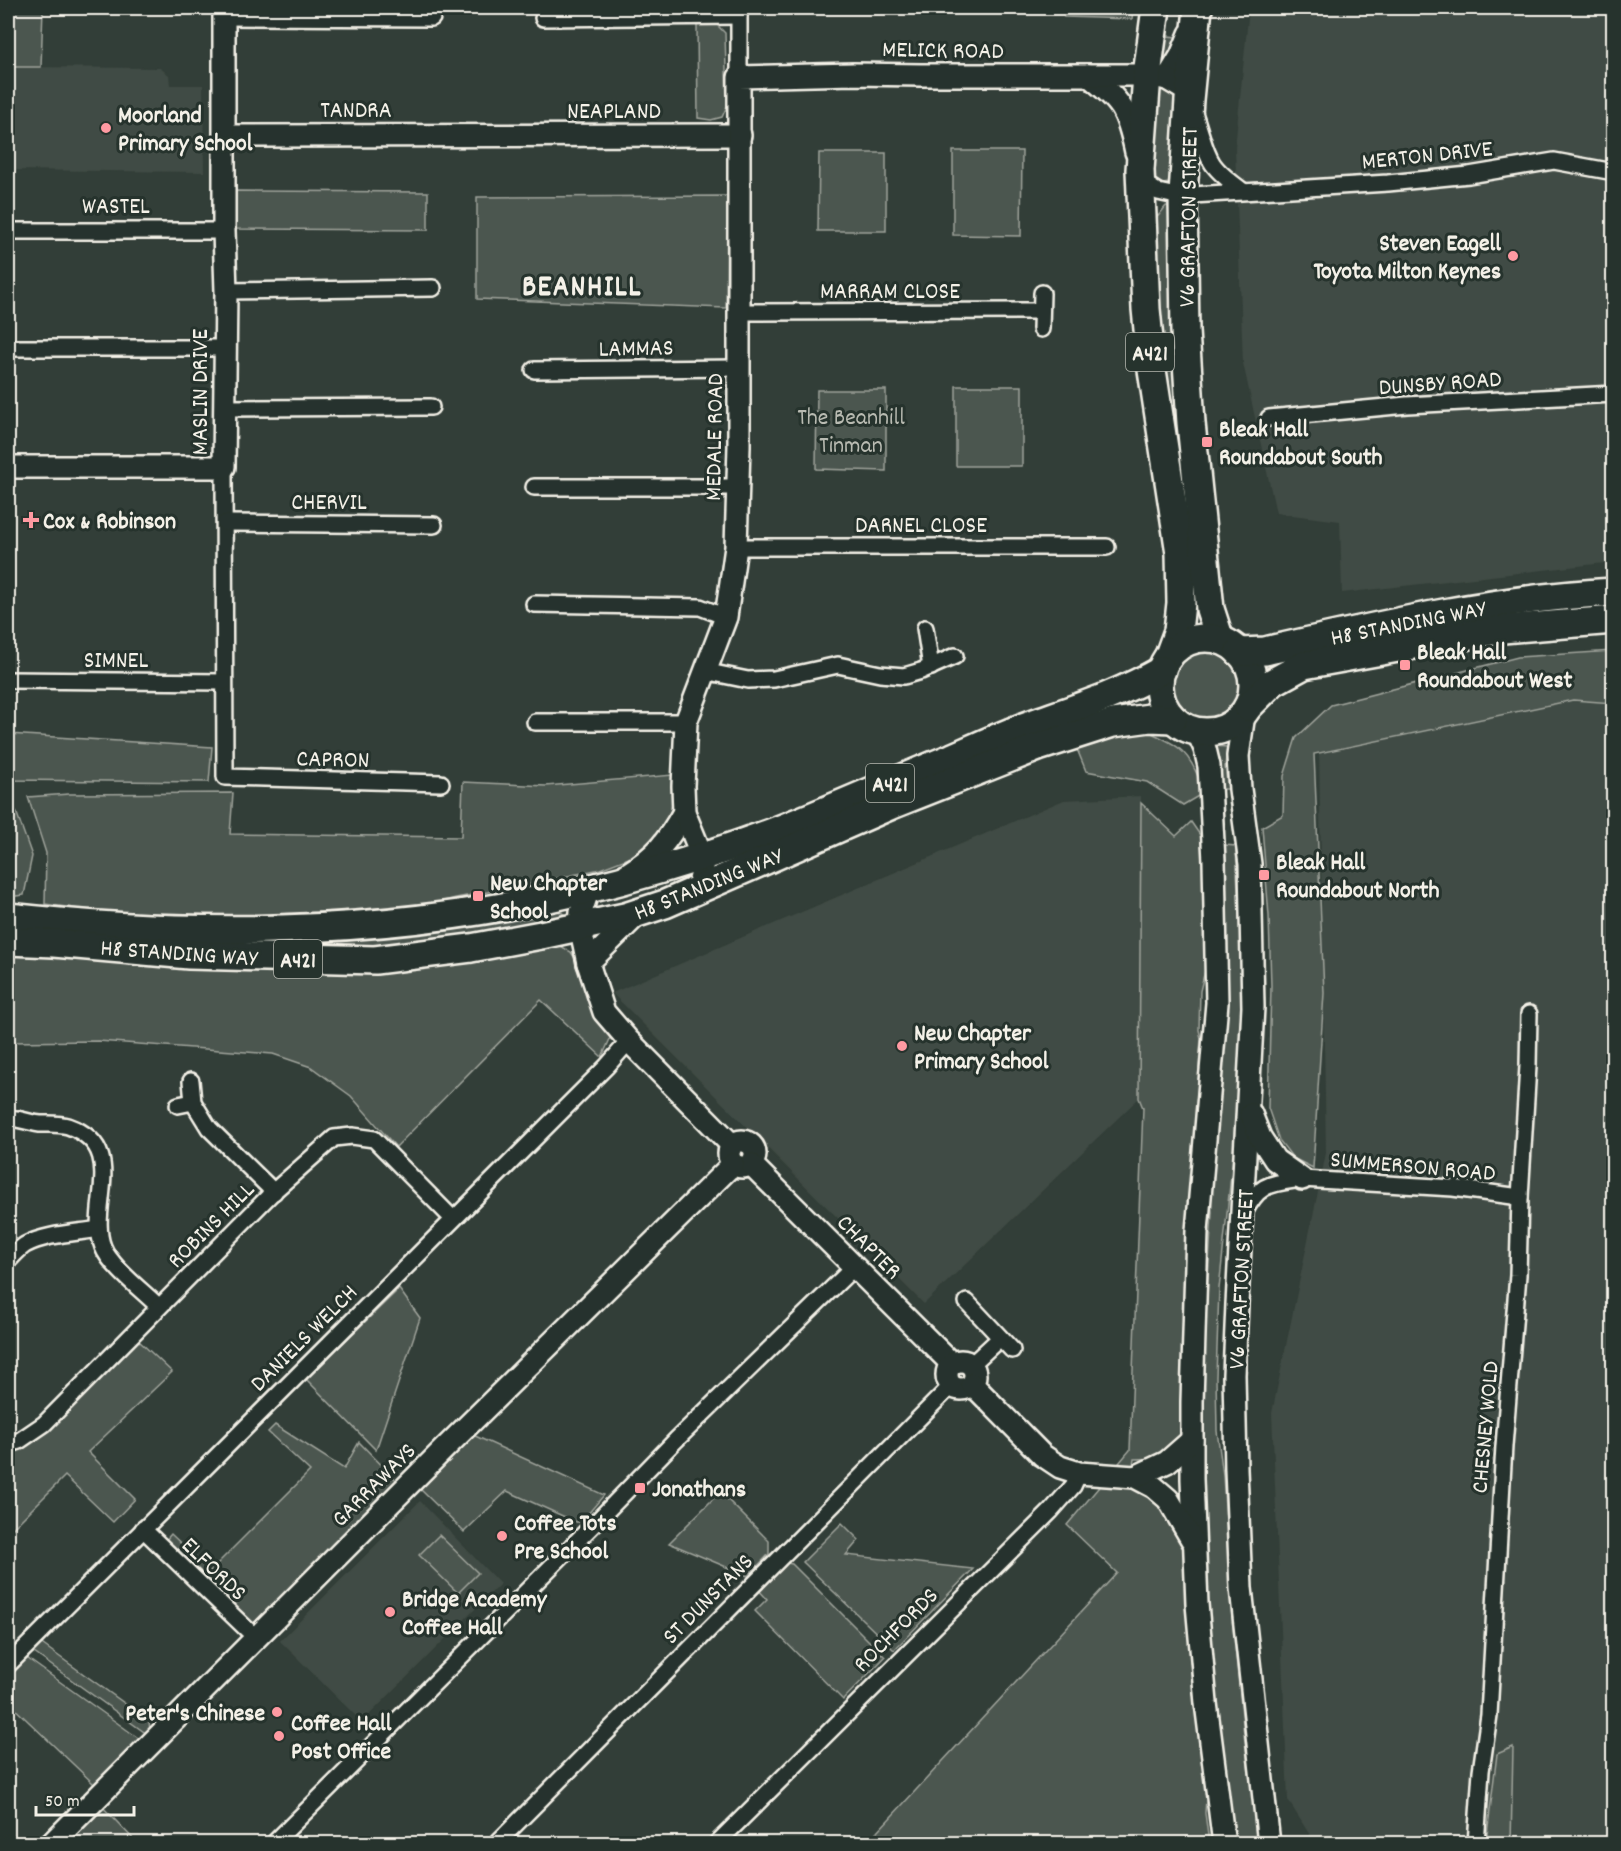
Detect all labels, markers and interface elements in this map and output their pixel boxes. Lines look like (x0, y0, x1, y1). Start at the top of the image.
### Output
street label: MELICK ROAD (882, 34, 1004, 70)
street label: TANDRA (320, 95, 392, 129)
street label: NEAPLAND (567, 96, 661, 130)
place label: Moorland Primary School (118, 100, 253, 162)
marker: Moorland Primary School (99, 121, 113, 135)
street label: V6 GRAFTON STREET (1171, 126, 1209, 308)
street label: MERTON DRIVE (1360, 133, 1494, 181)
street label: WASTEL (82, 191, 150, 225)
place label: Steven Eagell Toyota Milton Keynes (1313, 228, 1501, 290)
marker: Steven Eagell Toyota Milton Keynes (1506, 249, 1520, 263)
district label: BEANHILL (522, 268, 642, 311)
street label: MARRAM CLOSE (820, 276, 960, 310)
street label: MASLIN DRIVE (185, 329, 219, 455)
street label: LAMMAS (598, 332, 674, 368)
road number: A421 (1126, 333, 1174, 371)
street label: DUNSBY ROAD (1378, 364, 1503, 406)
street label: MEDALE ROAD (698, 373, 734, 501)
park label: The Beanhill Tinman (797, 402, 905, 464)
place label: Bleak Hall Roundabout South (1219, 414, 1383, 476)
marker: Bleak Hall Roundabout South (1200, 435, 1214, 449)
street label: CHERVIL (291, 487, 367, 521)
place label: Cox & Robinson (43, 506, 176, 540)
street label: DARNEL CLOSE (855, 510, 987, 544)
marker: Cox & Robinson (24, 513, 38, 527)
street label: H8 STANDING WAY (1328, 593, 1490, 657)
place label: Bleak Hall Roundabout West (1417, 637, 1573, 699)
street label: SIMNEL (84, 645, 149, 679)
marker: Bleak Hall Roundabout West (1398, 658, 1412, 672)
street label: CAPRON (296, 743, 370, 779)
road number: A421 (866, 764, 914, 802)
street label: H8 STANDING WAY (630, 840, 790, 931)
place label: Bleak Hall Roundabout North (1276, 847, 1439, 909)
place label: New Chapter School (490, 868, 608, 930)
marker: Bleak Hall Roundabout North (1257, 868, 1271, 882)
marker: New Chapter School (471, 889, 485, 903)
street label: H8 STANDING WAY (99, 933, 260, 978)
road number: A421 (274, 940, 322, 978)
place label: New Chapter Primary School (914, 1018, 1049, 1080)
marker: New Chapter Primary School (895, 1039, 909, 1053)
street label: SUMMERSON ROAD (1329, 1144, 1497, 1192)
street label: ROBINS HILL (161, 1175, 264, 1278)
street label: V6 GRAFTON STREET (1221, 1188, 1265, 1370)
street label: CHAPTER (827, 1208, 908, 1289)
street label: DANIELS WELCH (244, 1278, 367, 1401)
street label: CHESNEY WOLD (1464, 1360, 1510, 1495)
street label: GARRAWAYS (325, 1436, 425, 1536)
place label: Jonathans (652, 1474, 746, 1508)
marker: Jonathans (633, 1481, 647, 1495)
place label: Coffee Tots Pre School (514, 1508, 616, 1570)
marker: Coffee Tots Pre School (495, 1529, 509, 1543)
street label: ELFORDS (172, 1530, 253, 1610)
street label: ST DUNSTANS (656, 1547, 763, 1654)
street label: ROCHFORDS (847, 1581, 948, 1682)
place label: Bridge Academy Coffee Hall (402, 1584, 548, 1646)
marker: Bridge Academy Coffee Hall (383, 1605, 397, 1619)
place label: Peter's Chinese (125, 1698, 265, 1732)
marker: Peter's Chinese (270, 1705, 284, 1719)
place label: Coffee Hall Post Office (291, 1708, 392, 1770)
marker: Coffee Hall Post Office (272, 1729, 286, 1743)
scale bar (36, 1779, 134, 1817)
text: 50 m (45, 1790, 80, 1815)

